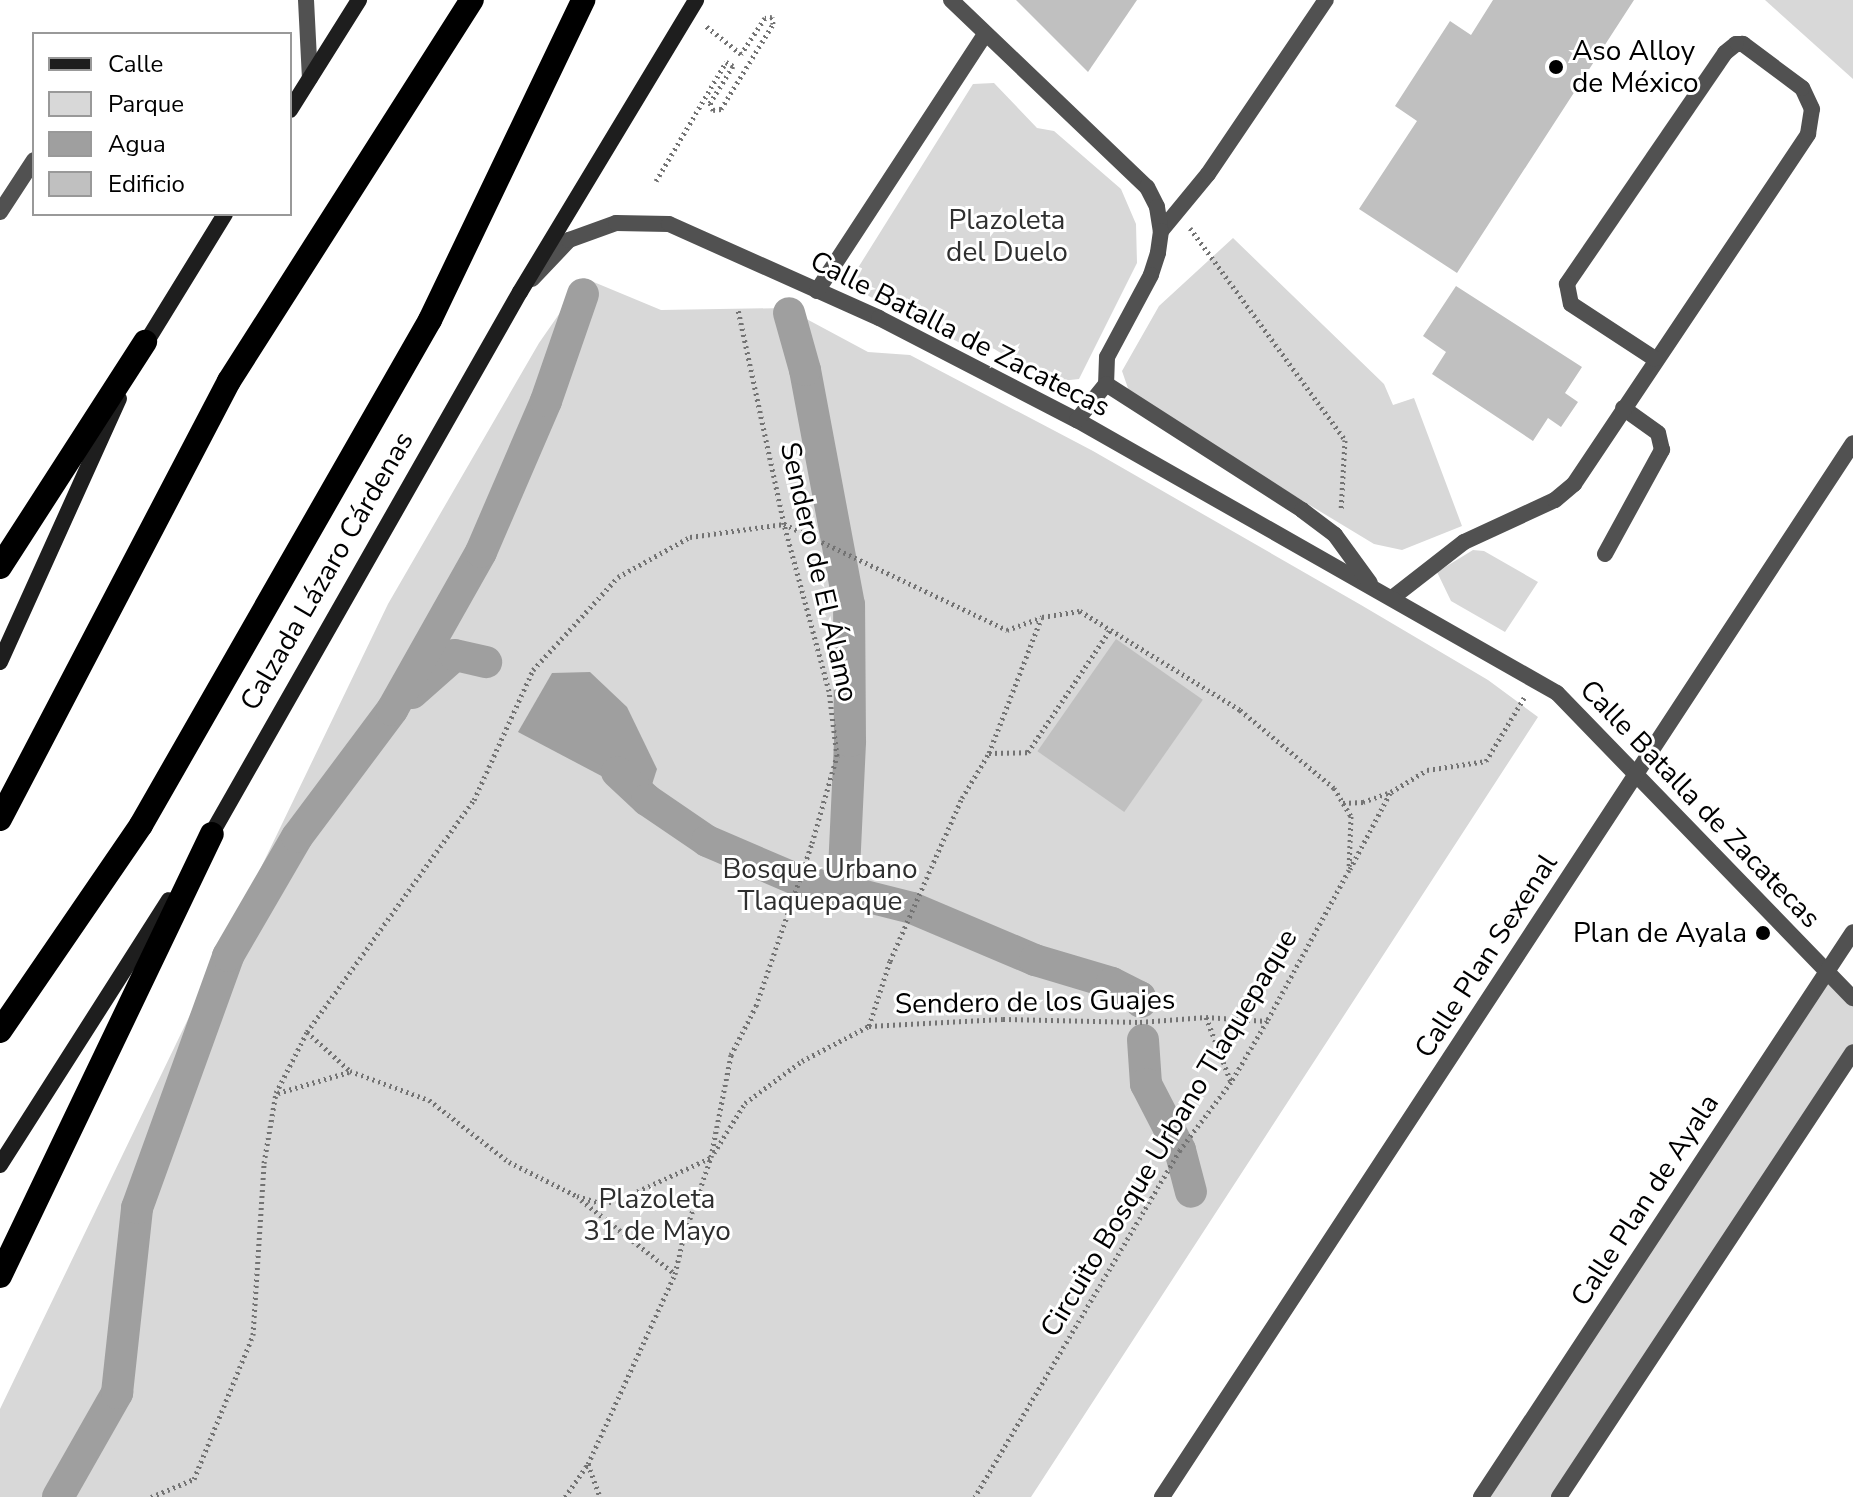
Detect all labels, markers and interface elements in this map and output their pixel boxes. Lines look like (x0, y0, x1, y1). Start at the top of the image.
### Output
legend (32, 32, 292, 216)
place label: Aso Alloy de México (1572, 34, 1699, 100)
text: Calle (108, 48, 163, 80)
marker: Aso Alloy de México (1547, 58, 1565, 76)
text: Parque (108, 88, 184, 120)
text: Agua (108, 128, 166, 160)
text: Edificio (108, 168, 185, 200)
park label: Plazoleta del Duelo (946, 203, 1068, 269)
street label: Calle Batalla de Zacatecas (805, 244, 1115, 424)
street label: Calzada Lázaro Cárdenas (233, 426, 421, 716)
street label: Sendero de El Álamo (773, 439, 865, 705)
street label: Calle Batalla de Zacatecas (1573, 673, 1827, 935)
street label: Calle Plan Sexenal (1408, 848, 1564, 1064)
park label: Bosque Urbano Tlaquepaque (722, 852, 918, 918)
place label: Plan de Ayala (1573, 916, 1747, 950)
street label: Circuito Bosque Urbano Tlaquepaque (1034, 923, 1304, 1343)
marker: Plan de Ayala (1754, 924, 1772, 942)
street label: Sendero de los Guajes (894, 983, 1176, 1021)
street label: Calle Plan de Ayala (1564, 1088, 1726, 1312)
park label: Plazoleta 31 de Mayo (583, 1182, 731, 1248)

